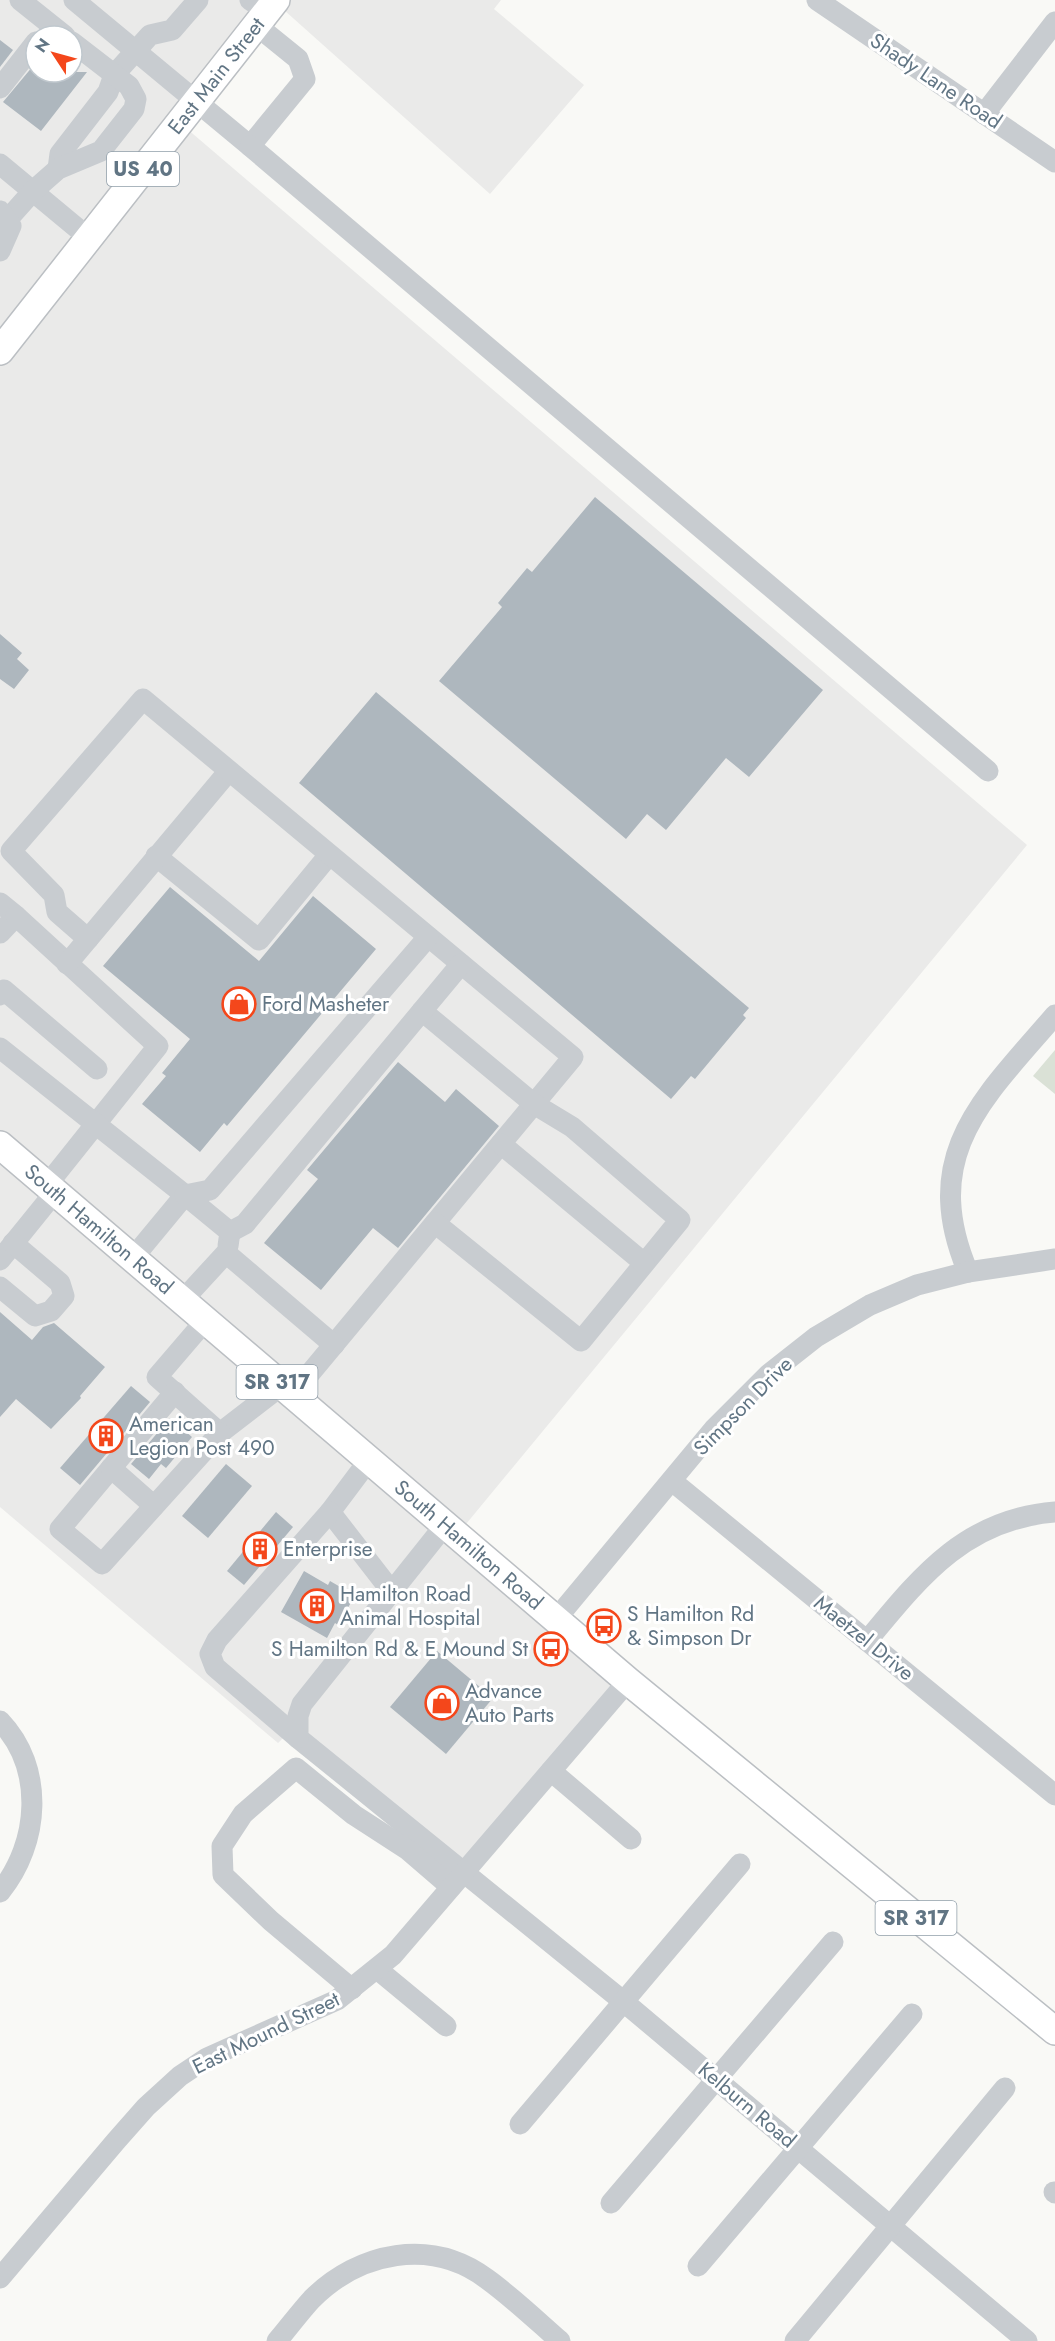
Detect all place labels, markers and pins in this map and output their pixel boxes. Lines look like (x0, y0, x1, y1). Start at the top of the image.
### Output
shop icon: Ford Masheter (221, 986, 257, 1022)
place label: Ford Masheter (262, 989, 390, 1019)
place label: American Legion Post 490 (129, 1409, 275, 1463)
building icon: American Legion Post 490 (88, 1418, 124, 1454)
building icon: Enterprise (242, 1531, 278, 1567)
place label: Enterprise (283, 1534, 373, 1564)
place label: Hamilton Road Animal Hospital (340, 1579, 480, 1633)
building icon: Hamilton Road Animal Hospital (299, 1588, 335, 1624)
place label: S Hamilton Rd & Simpson Dr (627, 1599, 754, 1653)
bus stop icon: S Hamilton Rd & Simpson Dr (586, 1608, 622, 1644)
bus stop icon: S Hamilton Rd & E Mound St (533, 1631, 569, 1667)
place label: S Hamilton Rd & E Mound St (271, 1634, 528, 1664)
place label: Advance Auto Parts (465, 1676, 554, 1730)
shop icon: Advance Auto Parts (424, 1685, 460, 1721)

